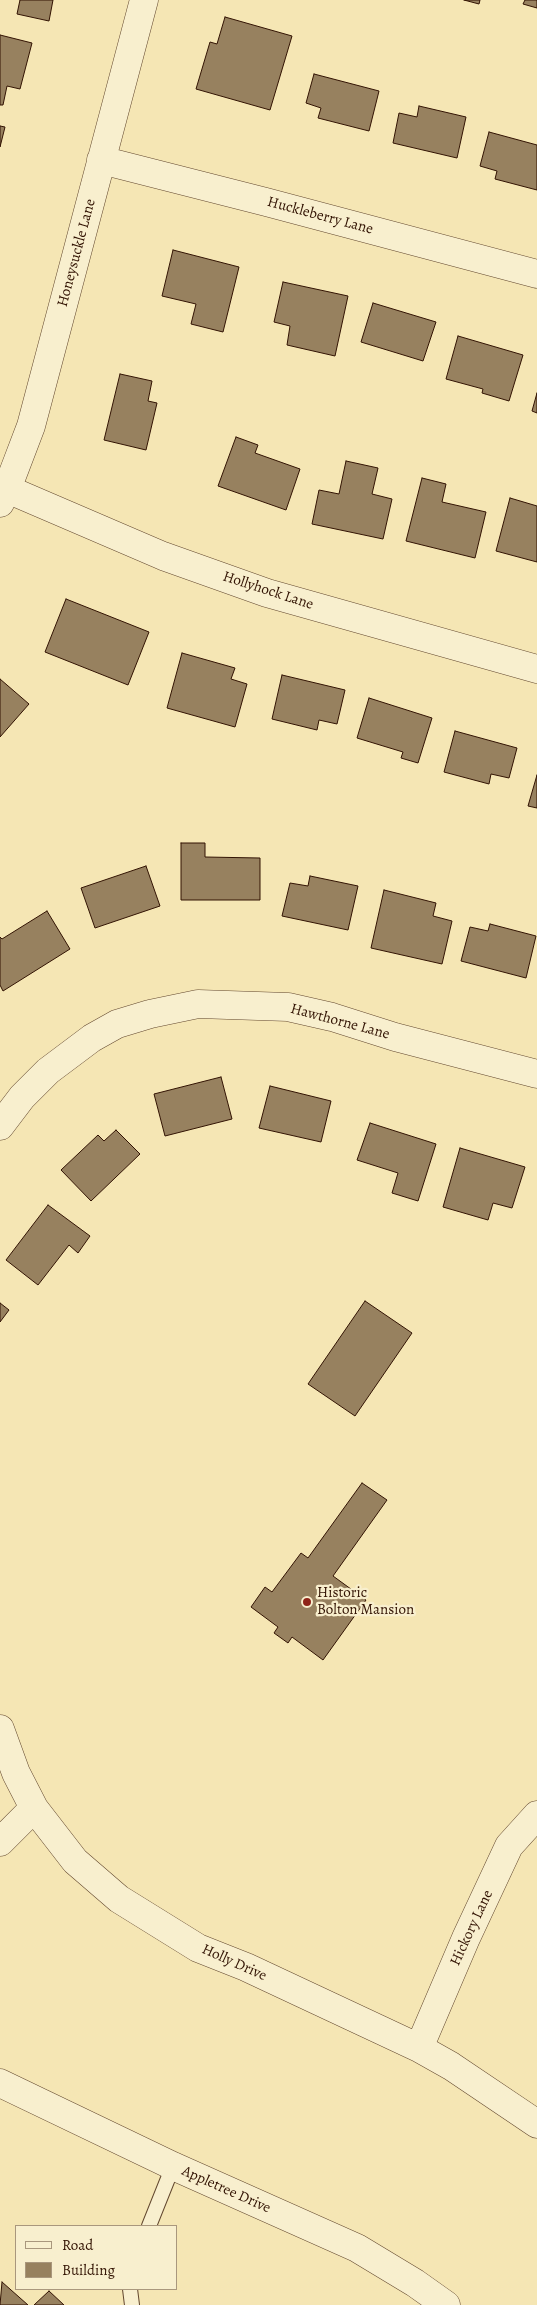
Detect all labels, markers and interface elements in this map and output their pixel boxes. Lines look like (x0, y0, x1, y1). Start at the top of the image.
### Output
street label: Huckleberry Lane (265, 193, 375, 239)
street label: Honeysuckle Lane (54, 197, 100, 309)
street label: Hollyhock Lane (220, 568, 316, 614)
street label: Hawthorne Lane (288, 1000, 392, 1044)
place label: Historic Bolton Mansion (317, 1584, 414, 1619)
marker: Historic Bolton Mansion (301, 1596, 313, 1608)
street label: Hickory Lane (447, 1887, 497, 1969)
street label: Holly Drive (199, 1941, 269, 1985)
street label: Appletree Drive (179, 2162, 273, 2218)
legend (15, 2225, 178, 2290)
text: Road (62, 2235, 93, 2255)
text: Building (62, 2260, 115, 2280)

